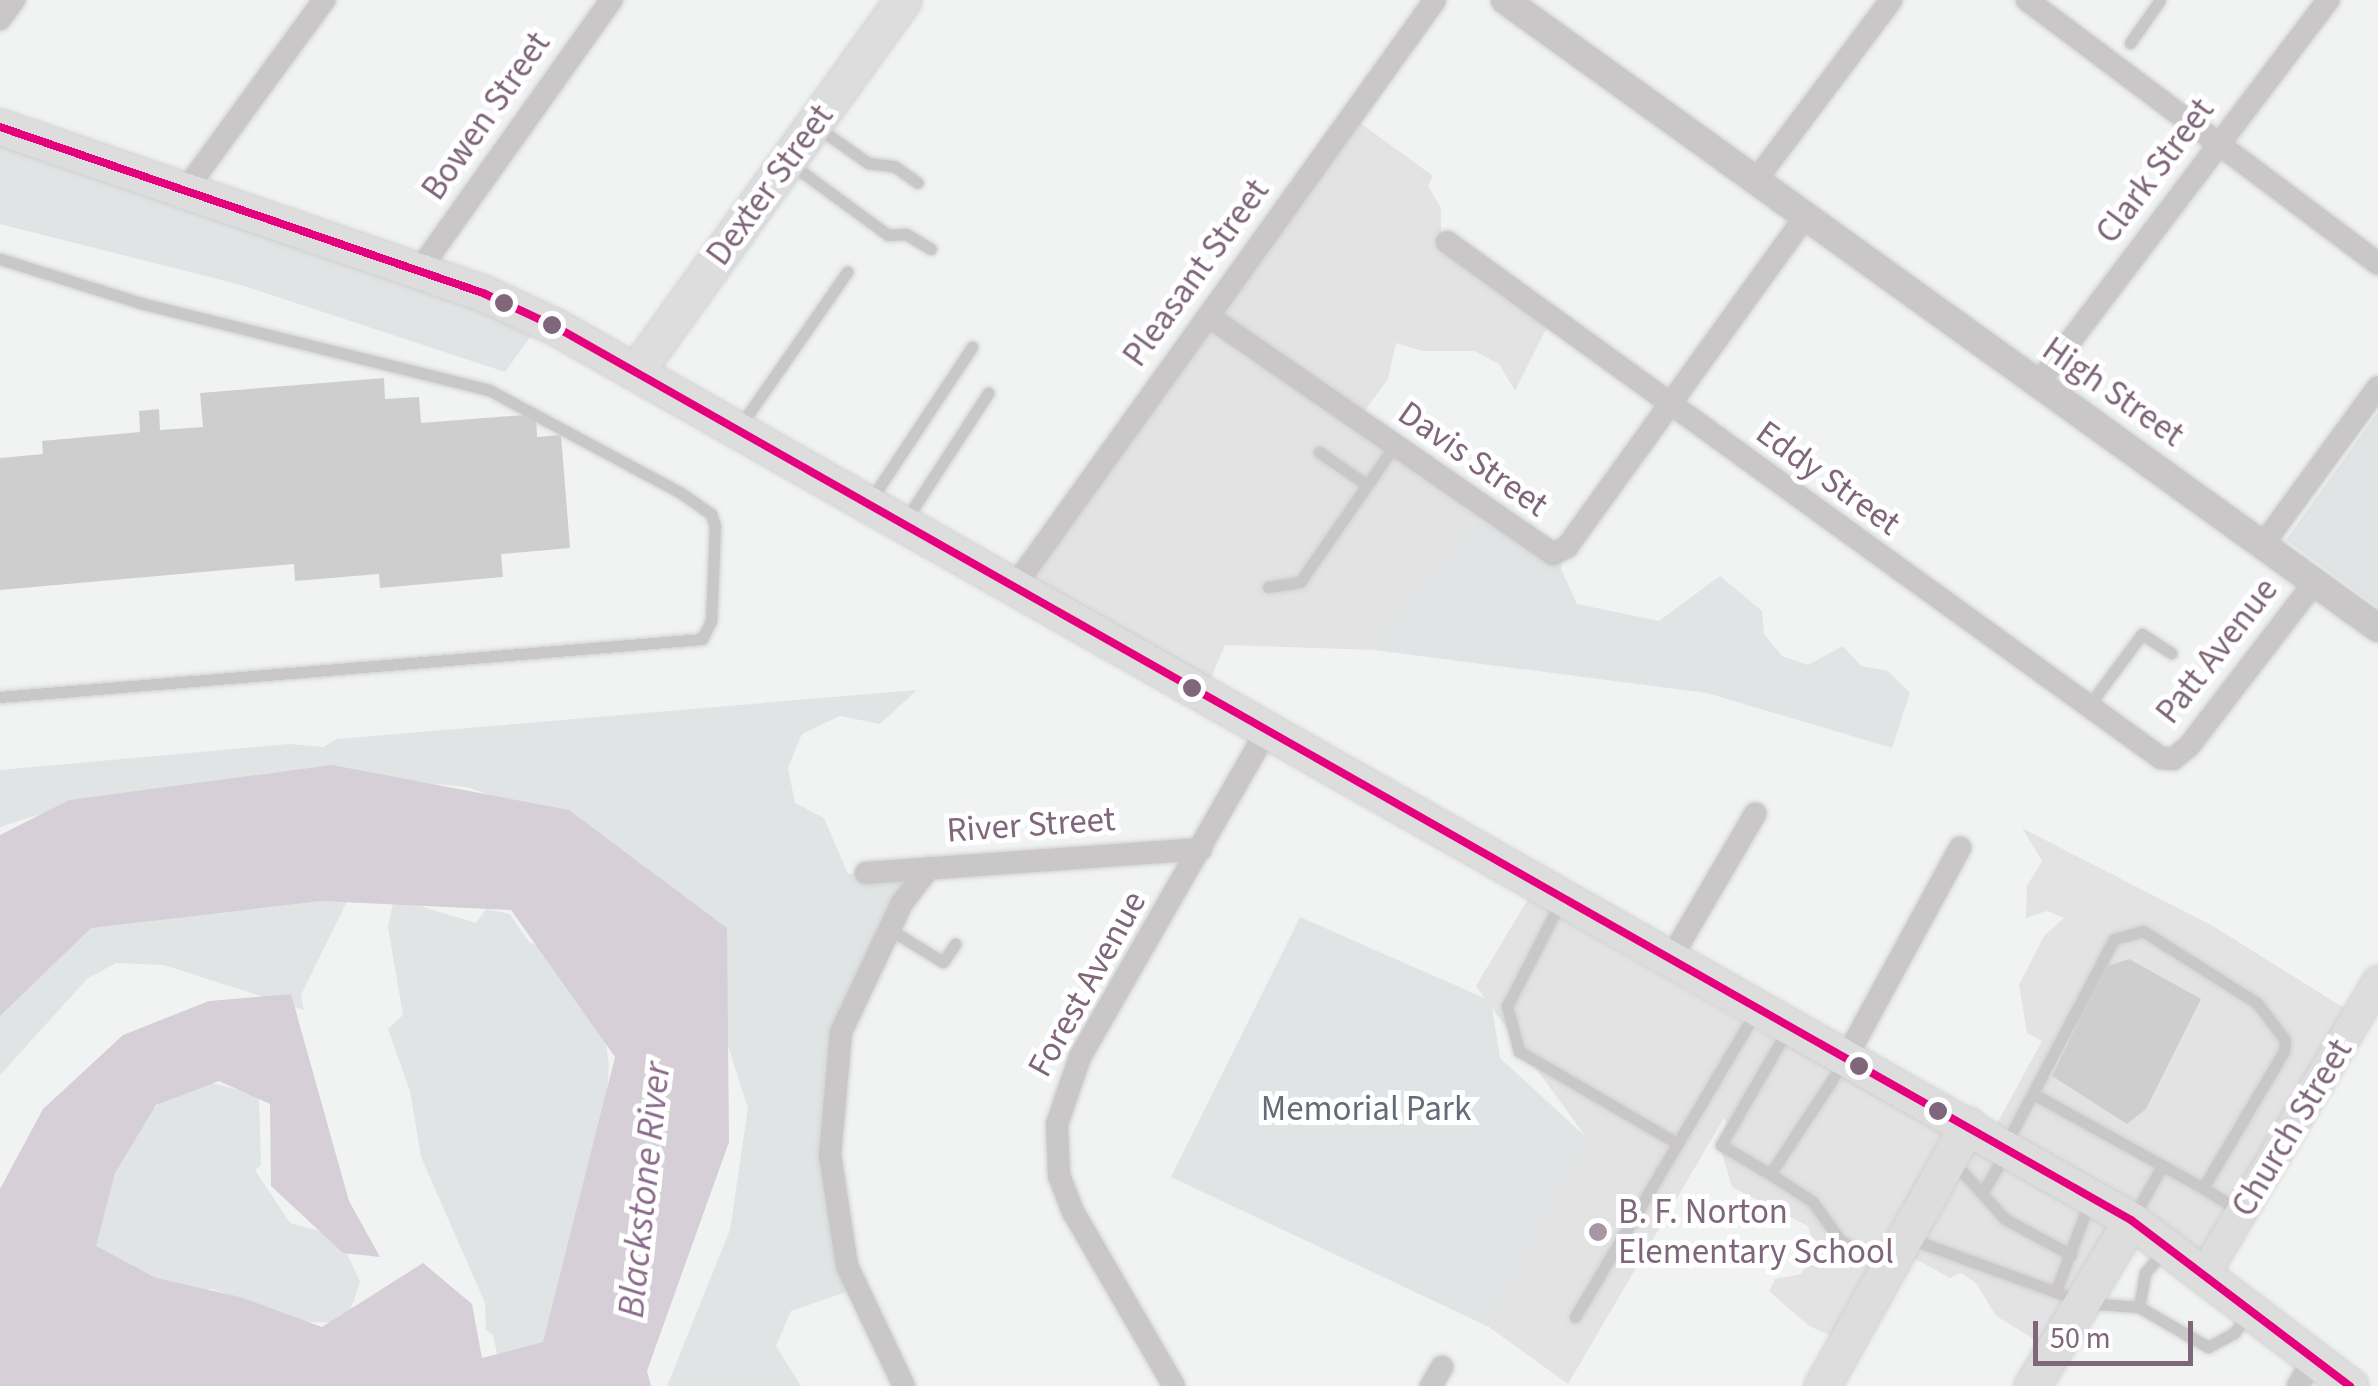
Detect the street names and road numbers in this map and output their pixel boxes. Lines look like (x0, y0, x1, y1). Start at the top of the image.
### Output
street label: Bowen Street (413, 24, 559, 208)
street label: Clark Street (2087, 90, 2223, 252)
street label: Dexter Street (697, 96, 843, 274)
street label: Pleasant Street (1114, 171, 1278, 375)
street label: High Street (2034, 328, 2192, 456)
street label: Davis Street (1390, 392, 1556, 526)
street label: Eddy Street (1748, 412, 1908, 544)
street label: Patt Avenue (2147, 570, 2287, 732)
street label: River Street (945, 798, 1117, 852)
street label: Forest Avenue (1019, 884, 1155, 1084)
street label: Church Street (2223, 1032, 2361, 1224)

